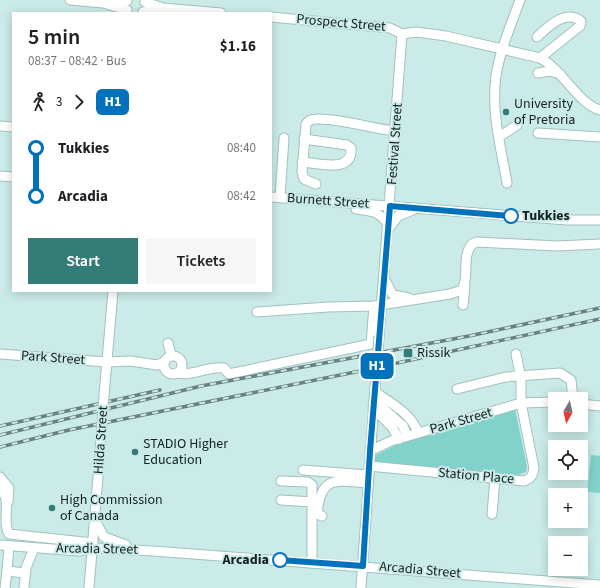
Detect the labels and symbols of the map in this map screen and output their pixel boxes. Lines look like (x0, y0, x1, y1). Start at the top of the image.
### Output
street label: Prospect Street (295, 9, 387, 37)
place label: University of Pretoria (514, 94, 575, 130)
street label: Festival Street (382, 102, 408, 186)
marker: University of Pretoria (501, 107, 511, 117)
street label: Burnett Street (286, 188, 370, 214)
place label: Tukkies (522, 206, 570, 226)
marker: Tukkies (503, 208, 519, 224)
place label: Rissik (417, 343, 451, 363)
street label: Park Street (20, 346, 86, 370)
marker: Rissik (402, 347, 414, 359)
line badge: H1 (359, 353, 395, 379)
north arrow (548, 392, 588, 432)
street label: Park Street (427, 402, 495, 439)
street label: Hilda Street (89, 405, 113, 475)
place label: STADIO Higher Education (143, 434, 228, 470)
marker: STADIO Higher Education (130, 447, 140, 457)
street label: Station Place (437, 463, 515, 489)
place label: High Commission of Canada (60, 490, 163, 526)
marker: High Commission of Canada (47, 503, 57, 513)
street label: Arcadia Street (56, 538, 138, 560)
place label: Arcadia (221, 550, 269, 570)
marker: Arcadia (272, 552, 288, 568)
street label: Arcadia Street (378, 556, 462, 584)

